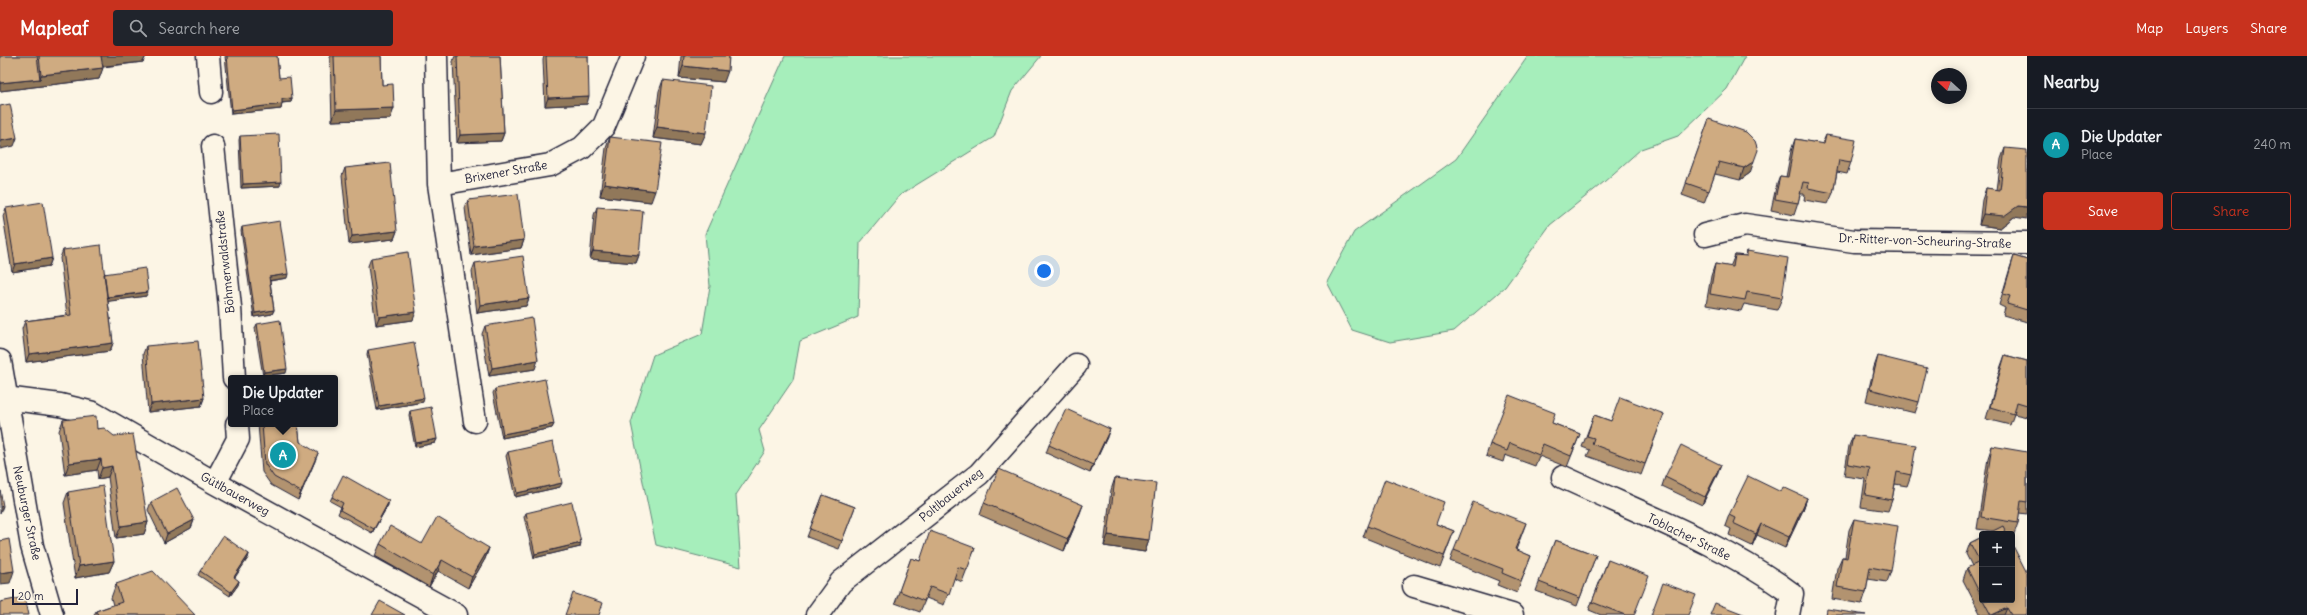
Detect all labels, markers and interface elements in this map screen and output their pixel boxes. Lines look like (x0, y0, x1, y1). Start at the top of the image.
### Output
search box (113, 10, 393, 46)
text: Mapleaf (20, 16, 89, 40)
icon: search (127, 17, 149, 39)
text: Search here (159, 19, 240, 38)
text: Map (2136, 19, 2163, 37)
text: Layers (2185, 19, 2228, 37)
text: Share (2250, 19, 2287, 37)
north arrow (1931, 68, 1967, 104)
text: Nearby (2043, 71, 2099, 93)
text: Die Updater (2081, 127, 2162, 146)
text: A (2052, 136, 2060, 153)
text: 240 m (2254, 136, 2291, 153)
text: Place (2081, 146, 2112, 163)
street label: Brixener Straße (463, 157, 548, 186)
button: Save (2043, 192, 2163, 230)
button: Share (2171, 192, 2291, 230)
street label: Böhmerwaldstraße (212, 210, 237, 314)
street label: Dr.-Ritter-von-Scheuring-Straße (1838, 230, 2012, 251)
your location (1034, 261, 1054, 281)
popup (228, 375, 338, 427)
text: Die Updater (243, 383, 323, 402)
text: Place (243, 402, 274, 419)
pin: A (270, 440, 296, 470)
street label: Neuburger Straße (10, 464, 45, 561)
street label: Poltlbauerweg (916, 464, 986, 525)
street label: Gütlbauerweg (198, 468, 272, 519)
street label: Toblacher Straße (1645, 510, 1733, 563)
map controls (1979, 531, 2015, 603)
button: + (1979, 531, 2015, 567)
button: − (1979, 567, 2015, 603)
scale bar (12, 587, 78, 606)
text: 20 m (18, 589, 44, 603)

